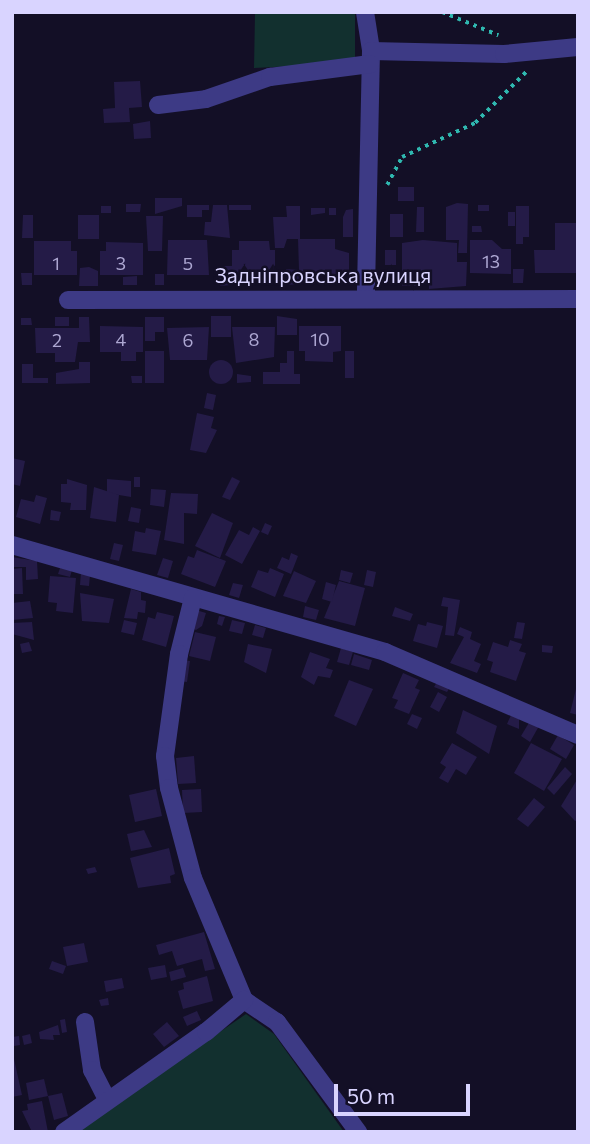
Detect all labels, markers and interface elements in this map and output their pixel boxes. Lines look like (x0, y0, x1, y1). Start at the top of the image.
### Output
house number: 13 (482, 250, 500, 272)
house number: 1 (52, 252, 60, 274)
house number: 3 (116, 252, 126, 274)
house number: 5 (183, 252, 193, 274)
street label: Задніпровська вулиця (215, 262, 431, 288)
house number: 4 (116, 328, 126, 350)
house number: 8 (249, 328, 259, 350)
house number: 10 (310, 328, 330, 350)
house number: 2 (52, 329, 62, 351)
house number: 6 (183, 329, 193, 351)
scale bar (338, 1070, 475, 1114)
text: 50 m (347, 1083, 395, 1108)

